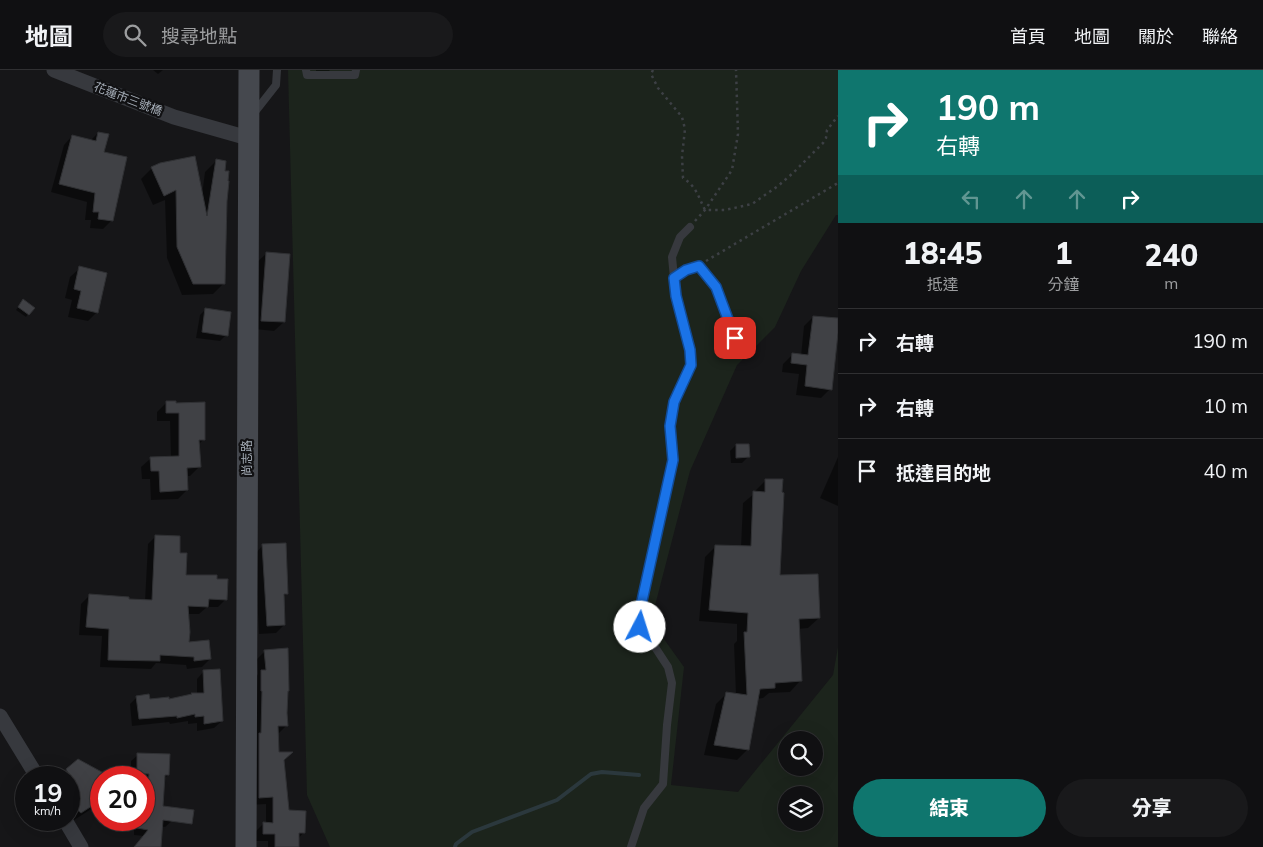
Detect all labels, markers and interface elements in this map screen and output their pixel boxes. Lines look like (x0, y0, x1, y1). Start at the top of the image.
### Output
search box (103, 12, 453, 57)
text: 地圖 (25, 21, 73, 51)
icon: search (121, 21, 149, 49)
text: 搜尋地點 (161, 24, 237, 48)
text: 首頁 (1010, 25, 1046, 48)
text: 地圖 (1074, 25, 1110, 48)
text: 關於 (1138, 25, 1174, 48)
text: 聯絡 (1202, 25, 1238, 48)
street label: 花蓮市三號橋 (92, 79, 164, 118)
text: 190 m (936, 85, 1040, 129)
icon: right (853, 90, 918, 155)
text: 右轉 (936, 132, 980, 160)
icon: left (957, 185, 985, 213)
icon: ahead (1010, 185, 1038, 213)
icon: ahead (1063, 185, 1091, 213)
icon: right (1116, 185, 1144, 213)
text: 18:45 (903, 234, 983, 272)
text: 1 (1054, 234, 1072, 272)
text: 240 (1144, 236, 1198, 274)
text: m (1164, 273, 1178, 293)
text: 抵達 (927, 274, 959, 294)
text: 分鐘 (1047, 274, 1079, 294)
pin (714, 317, 756, 359)
icon: arrive (721, 324, 749, 352)
icon: right (853, 327, 881, 355)
text: 190 m (1192, 329, 1248, 353)
text: 右轉 (896, 331, 934, 355)
icon: right (853, 392, 881, 420)
text: 10 m (1204, 394, 1248, 418)
text: 右轉 (896, 396, 934, 420)
street label: 尚志路 (239, 440, 254, 476)
icon: arrive (853, 457, 881, 485)
text: 40 m (1204, 459, 1248, 483)
text: 抵達目的地 (896, 461, 991, 485)
position arrow (613, 600, 665, 652)
map controls (778, 731, 823, 831)
button: search (778, 731, 823, 776)
speed limit sign: 20 (90, 766, 155, 831)
text: 19 (32, 777, 63, 808)
button: 結束 (853, 779, 1046, 837)
button: 分享 (1056, 779, 1248, 837)
button: layers (778, 786, 823, 831)
text: km/h (34, 803, 61, 818)

